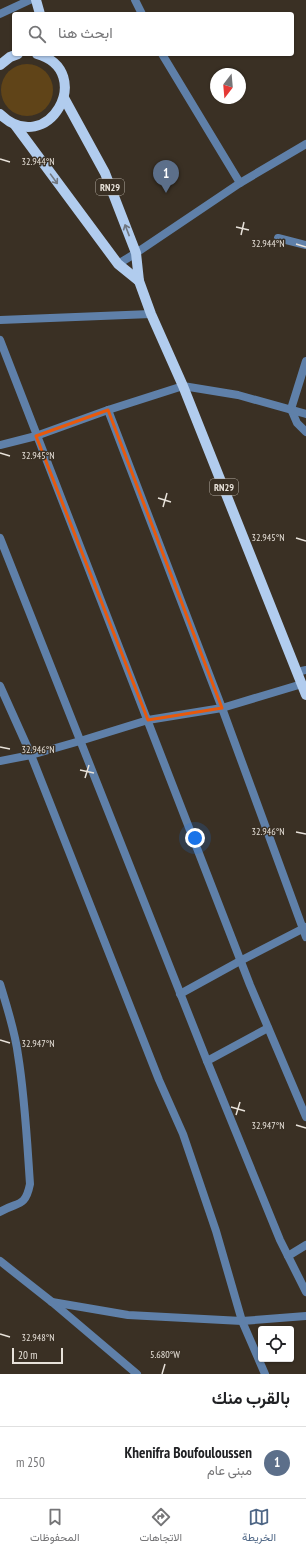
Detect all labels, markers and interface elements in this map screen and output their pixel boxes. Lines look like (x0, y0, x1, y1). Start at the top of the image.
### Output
search box (12, 12, 294, 56)
icon: search (26, 23, 48, 45)
text: ابحث هنا (58, 23, 113, 42)
north arrow (210, 68, 246, 104)
text: 32.944°N (21, 155, 55, 168)
pin: 1 (153, 160, 179, 193)
one-way arrow (50, 173, 58, 184)
road number: RN29 (96, 179, 124, 195)
one-way arrow (122, 225, 130, 237)
text: 32.944°N (251, 237, 285, 250)
text: 32.945°N (21, 449, 55, 462)
road number: RN29 (210, 479, 238, 495)
text: 32.945°N (251, 531, 285, 544)
text: 32.946°N (21, 743, 55, 756)
text: 32.946°N (251, 825, 285, 838)
your location (185, 828, 205, 848)
text: 32.947°N (21, 1037, 55, 1050)
text: 32.947°N (251, 1119, 285, 1132)
map controls (258, 1326, 294, 1362)
button: locate (258, 1326, 294, 1362)
text: 32.948°N (21, 1331, 55, 1344)
scale bar (12, 1346, 63, 1365)
text: 20 m (18, 1348, 37, 1362)
text: 5.680°W (150, 1348, 180, 1361)
text: بالقرب منك (212, 1387, 290, 1409)
text: Khenifra Boufouloussen (125, 1443, 252, 1462)
text: 250 m (16, 1454, 45, 1471)
text: 1 (274, 1454, 280, 1471)
text: مبنى عام (207, 1462, 252, 1479)
tab: المحفوظات (30, 1506, 80, 1547)
tab: الاتجاهات (139, 1506, 182, 1547)
tab: الخريطة (242, 1506, 276, 1547)

